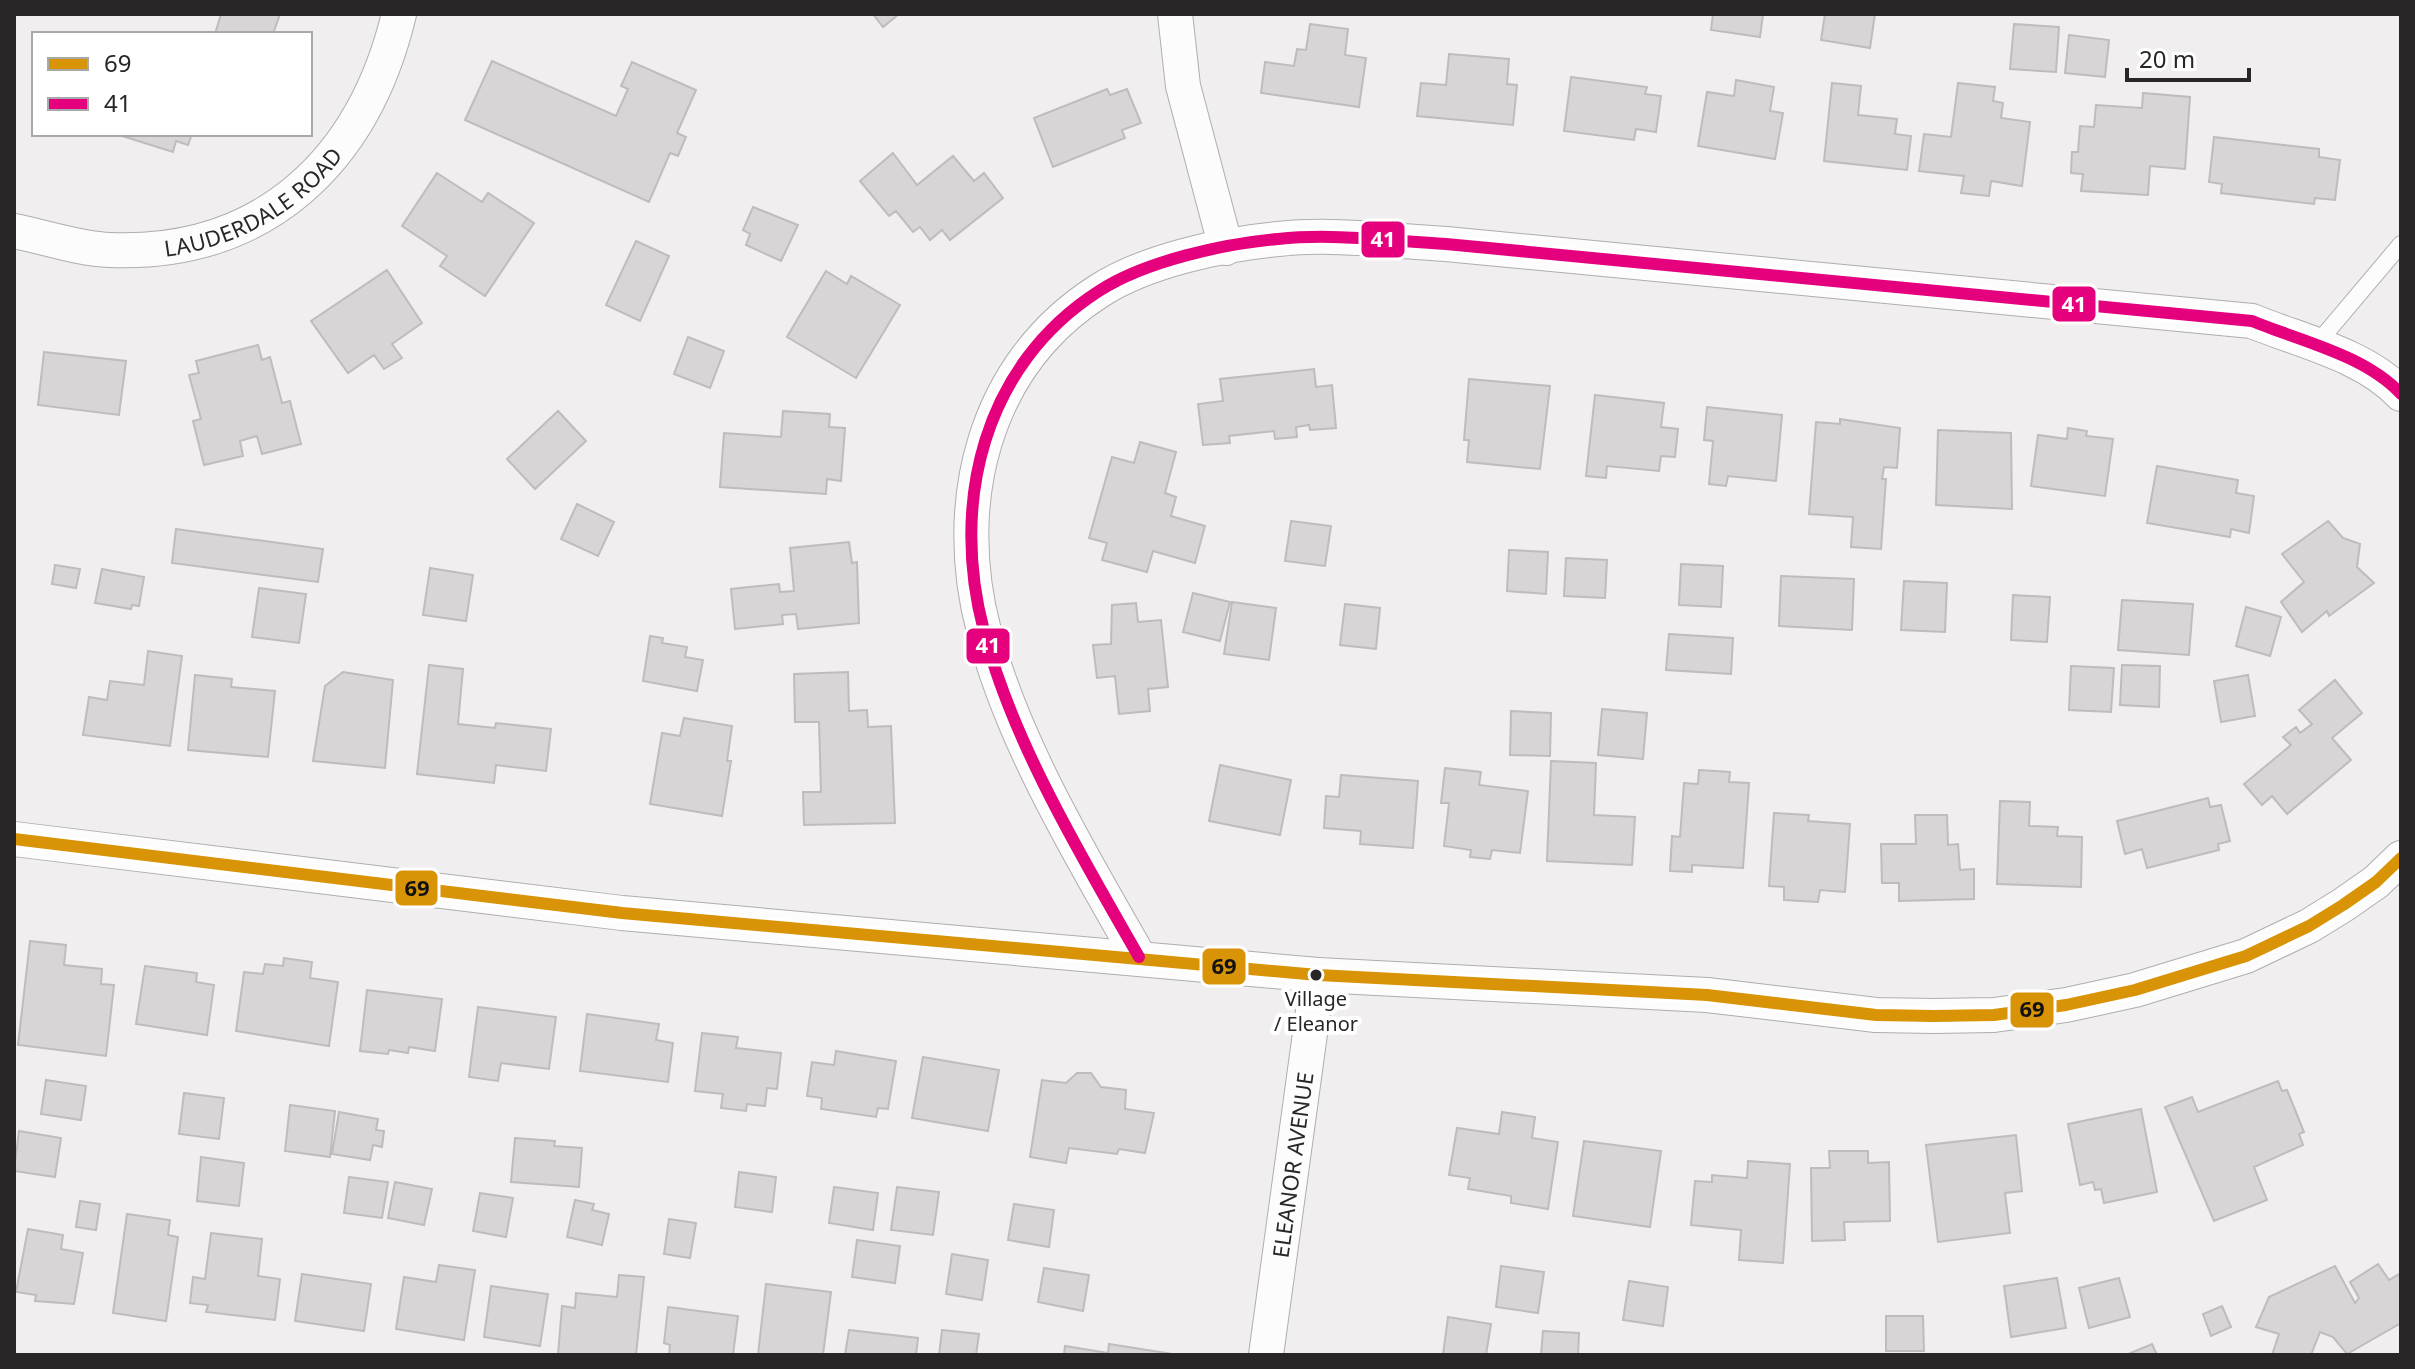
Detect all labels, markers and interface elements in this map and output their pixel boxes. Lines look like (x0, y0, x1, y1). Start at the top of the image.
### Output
legend (32, 32, 312, 136)
scale bar (2127, 32, 2249, 82)
text: 20 m (2139, 42, 2195, 75)
text: 69 (104, 46, 131, 79)
text: 41 (104, 86, 131, 119)
street label: LAUDERDALE ROAD (162, 141, 348, 263)
line badge: 41 (1360, 220, 1406, 259)
text: 41 (1370, 223, 1396, 253)
line badge: 41 (2051, 285, 2097, 323)
text: 41 (2061, 288, 2087, 318)
line badge: 41 (965, 627, 1011, 665)
text: 41 (975, 629, 1001, 659)
line badge: 69 (394, 869, 439, 907)
text: 69 (404, 872, 430, 902)
line badge: 69 (1201, 947, 1247, 986)
text: 69 (1211, 950, 1237, 980)
marker: Village / Eleanor (1308, 967, 1324, 983)
place label: Village / Eleanor (1274, 985, 1358, 1037)
line badge: 69 (2009, 991, 2055, 1029)
text: 69 (2019, 993, 2045, 1023)
street label: ELEANOR AVENUE (1264, 1070, 1320, 1259)

